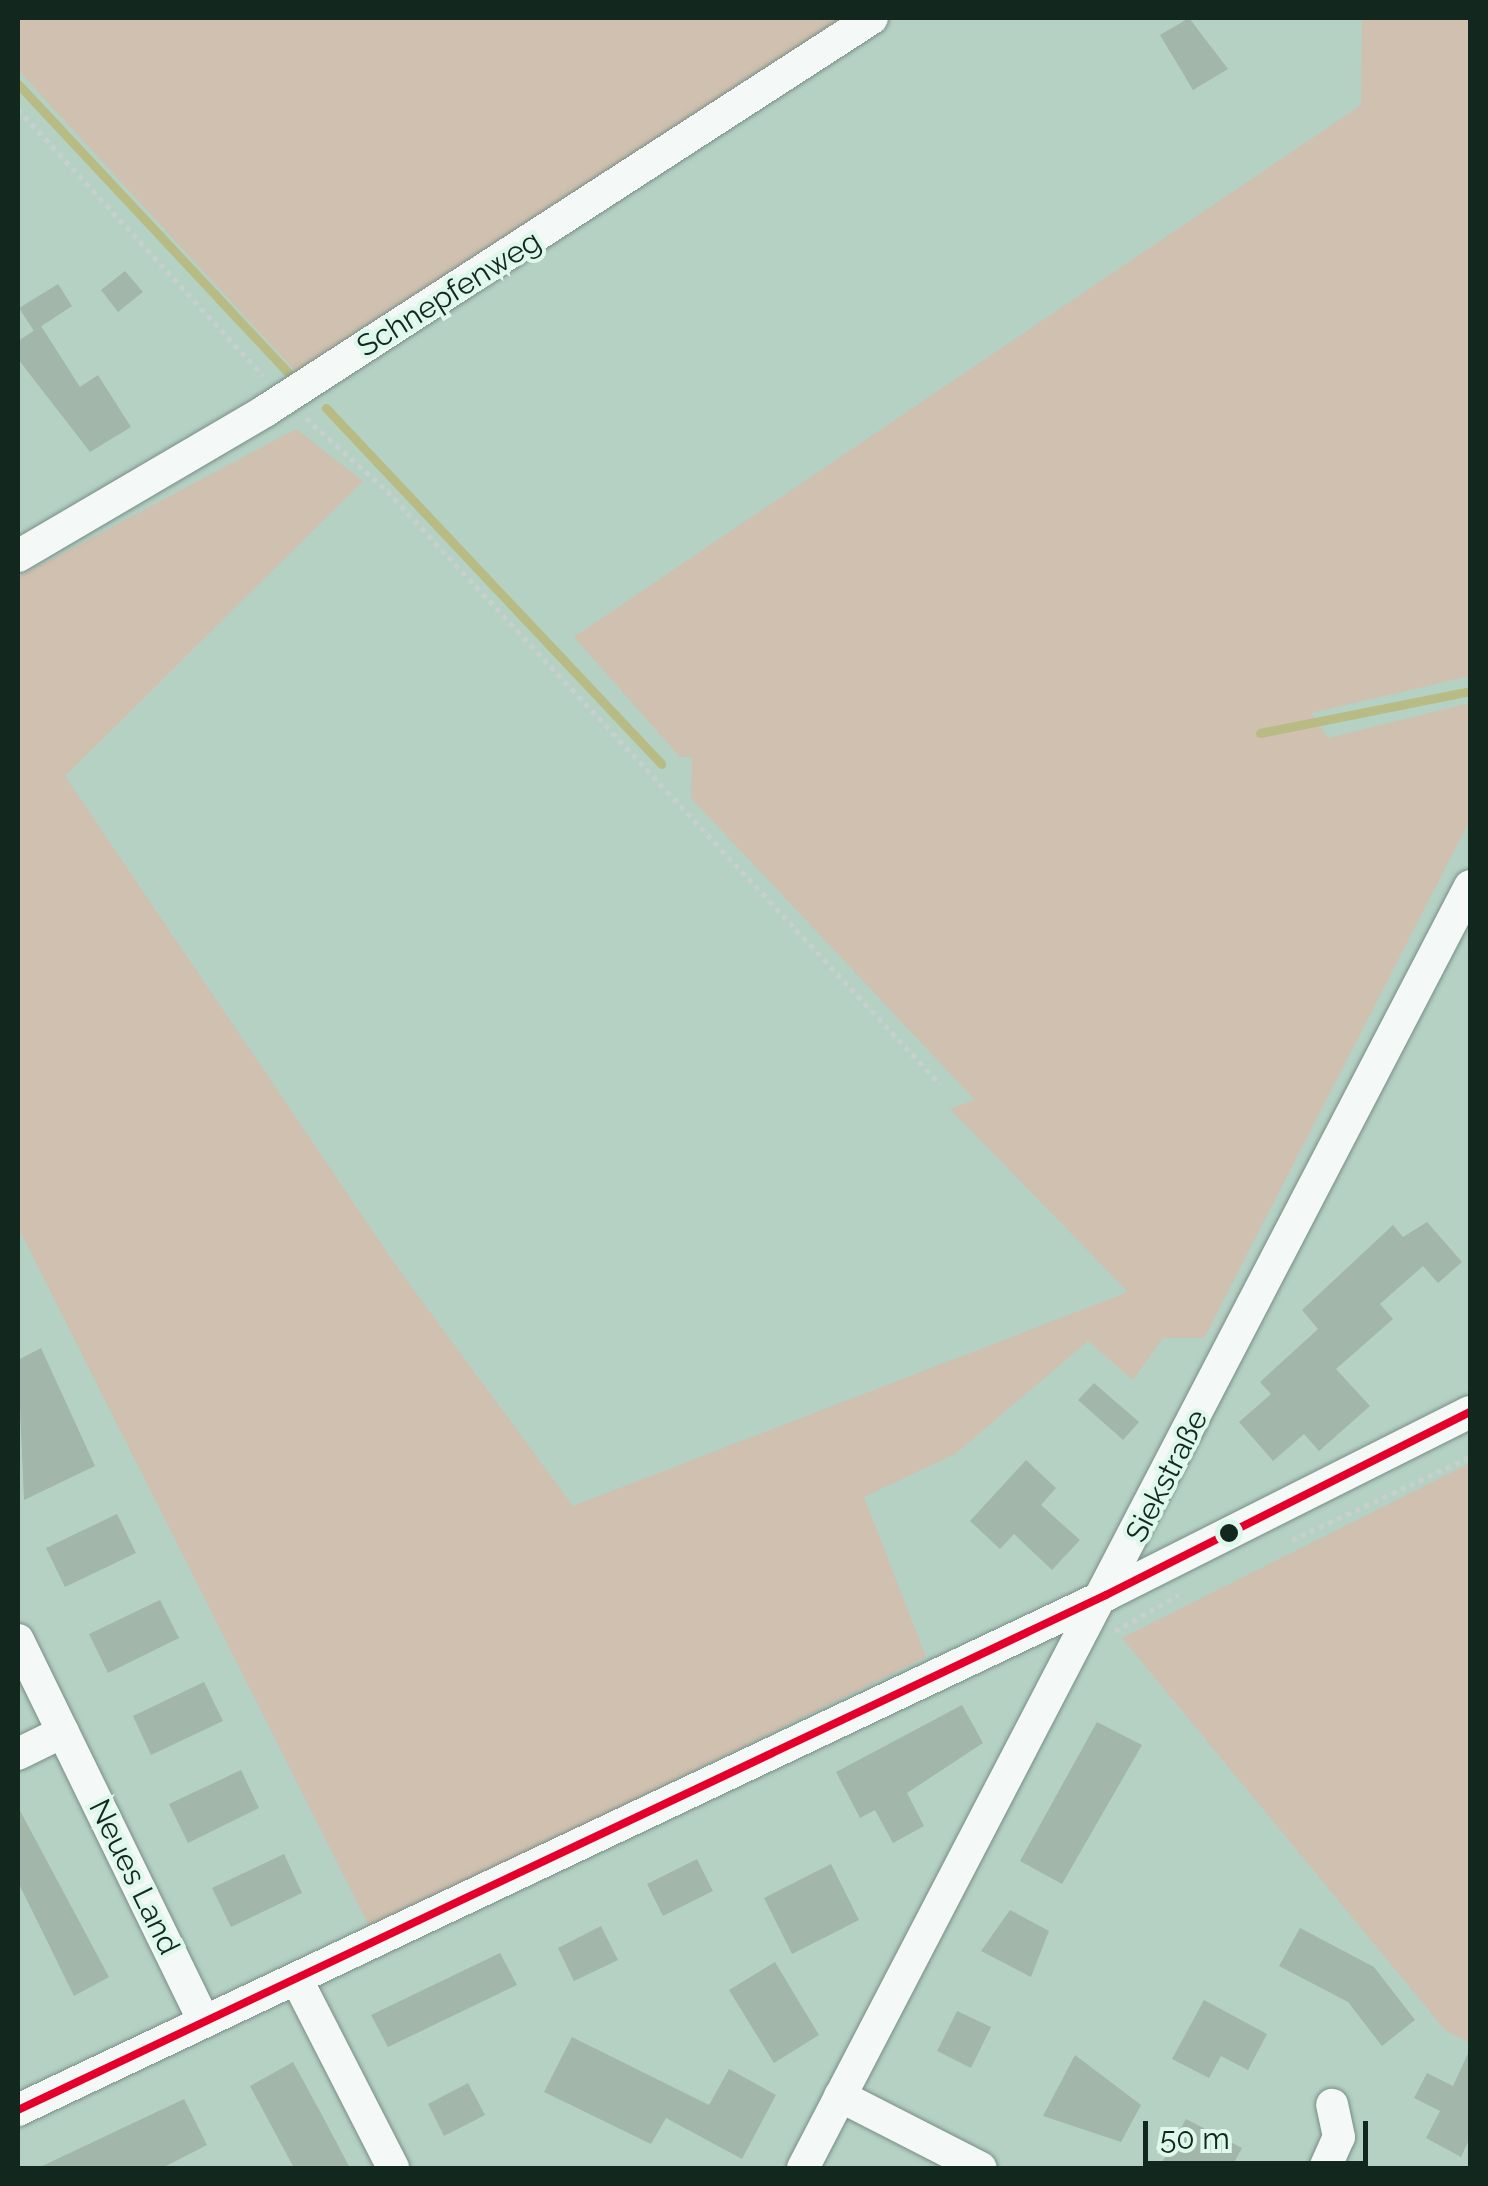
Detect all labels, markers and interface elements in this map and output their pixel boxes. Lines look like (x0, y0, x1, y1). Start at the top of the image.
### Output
street label: Schnepfenweg (351, 223, 547, 365)
street label: Siekstraße (1118, 1404, 1216, 1548)
unlabelled marker (1219, 1523, 1239, 1543)
street label: Neues Land (81, 1794, 187, 1960)
scale bar (1148, 2101, 1373, 2163)
text: 50 m (1160, 2121, 1230, 2156)

